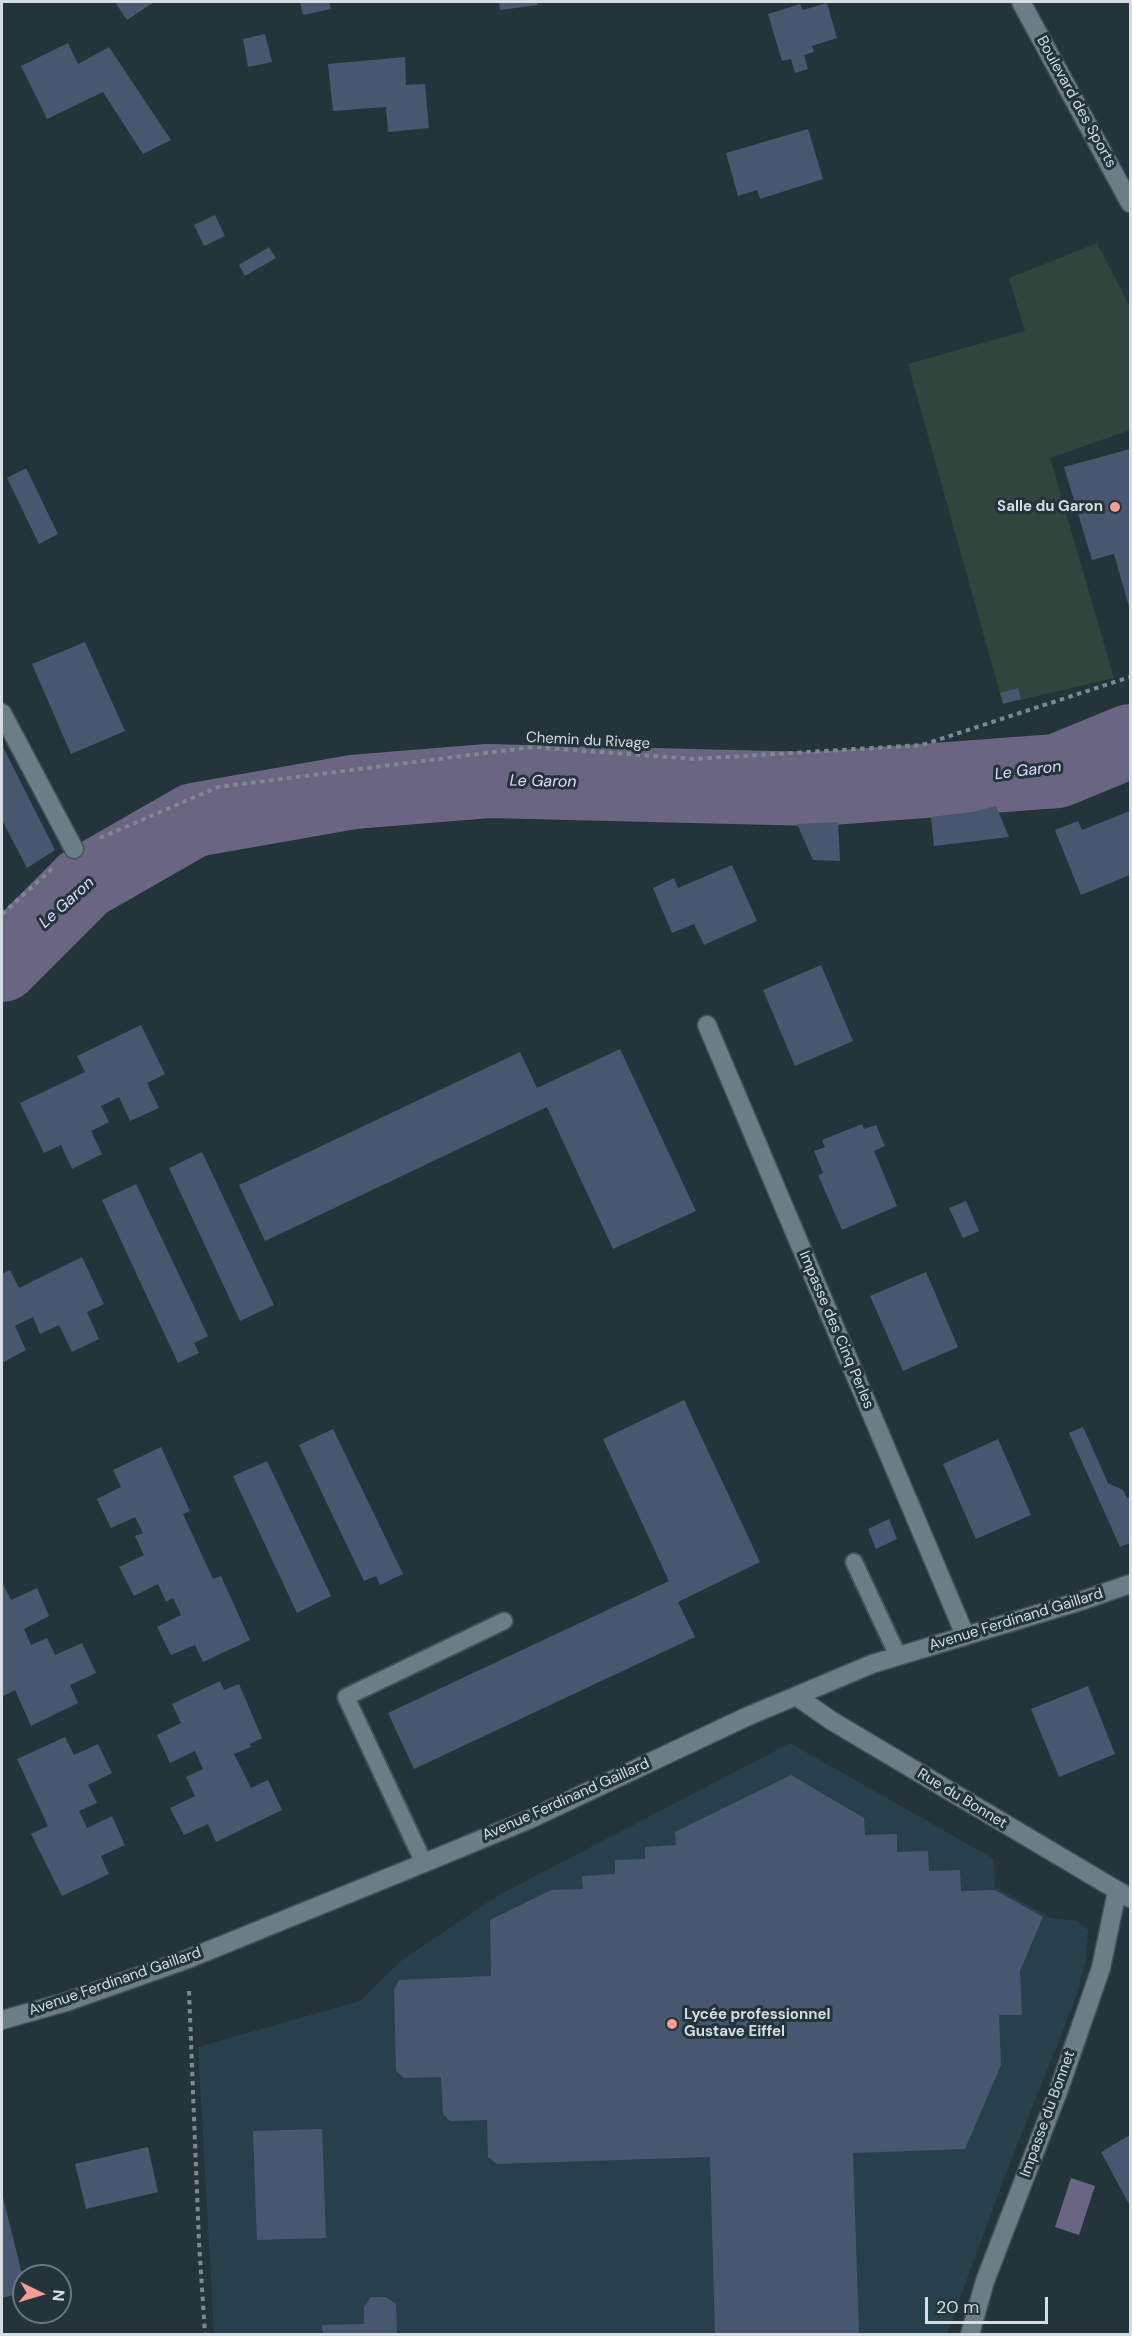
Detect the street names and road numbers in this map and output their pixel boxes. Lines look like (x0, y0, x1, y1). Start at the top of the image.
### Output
street label: Boulevard des Sports (1032, 33, 1120, 171)
street label: Chemin du Rivage (525, 729, 651, 753)
street label: Impasse des Cinq Perles (795, 1248, 877, 1412)
street label: Avenue Ferdinand Gaillard (927, 1585, 1105, 1655)
street label: Avenue Ferdinand Gaillard (480, 1755, 652, 1845)
street label: Rue du Bonnet (914, 1765, 1010, 1833)
street label: Avenue Ferdinand Gaillard (27, 1944, 203, 2020)
street label: Impasse du Bonnet (1017, 2048, 1079, 2180)

